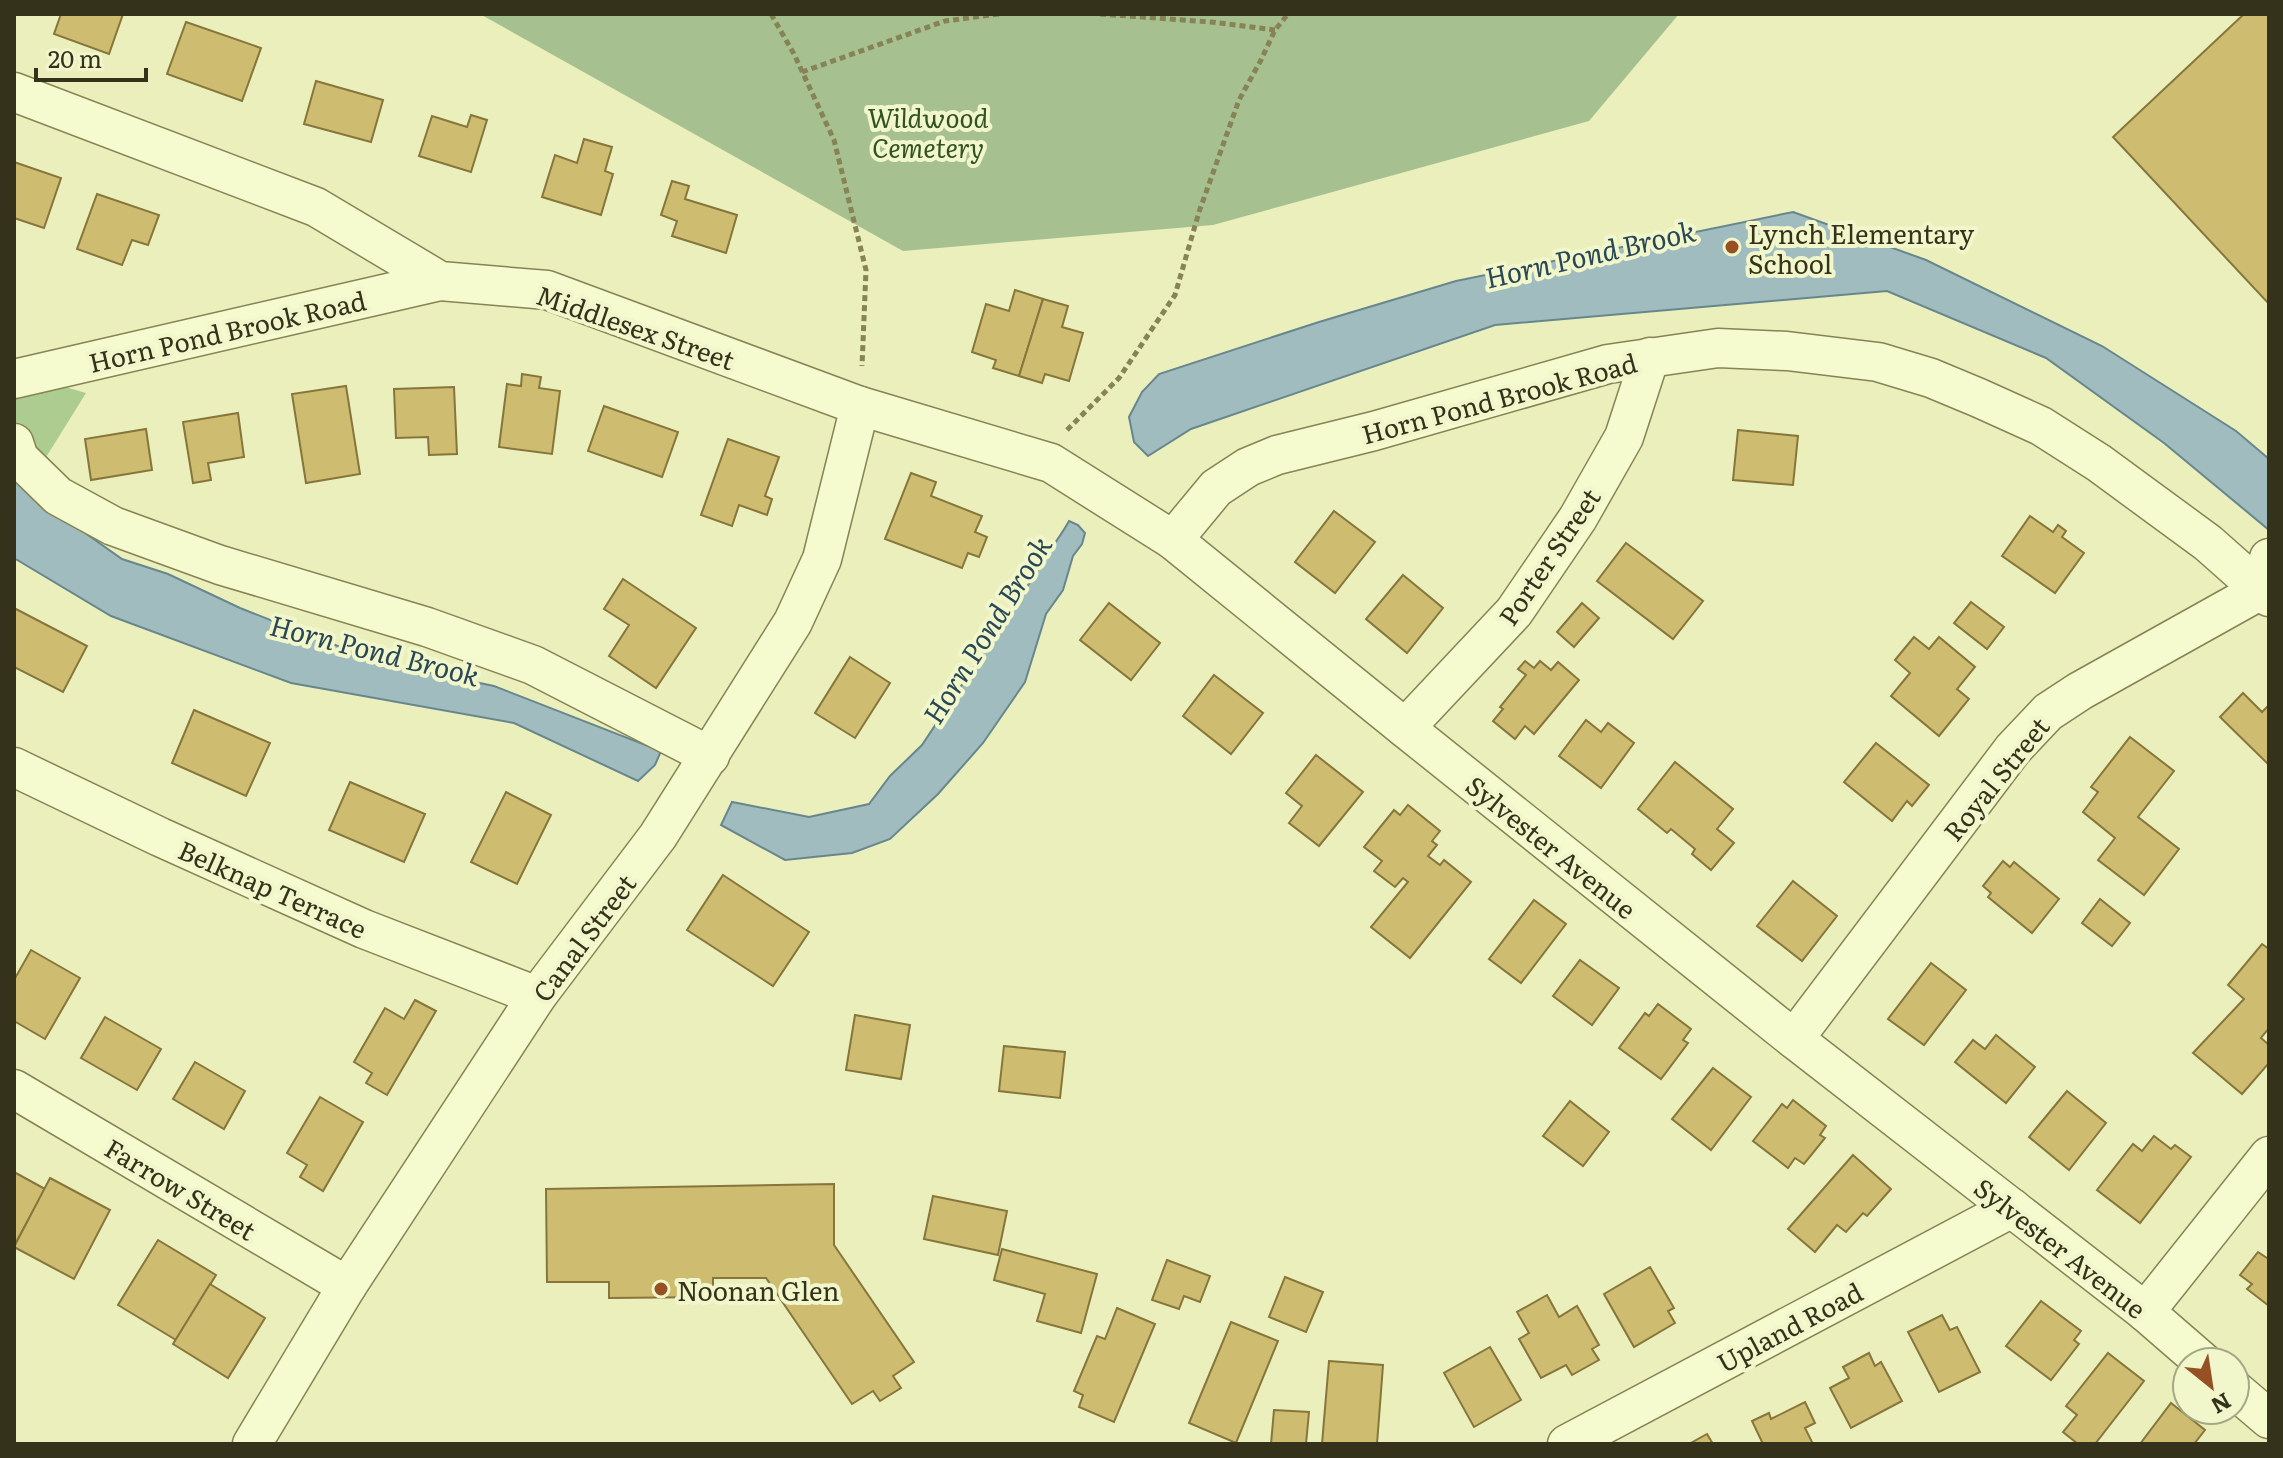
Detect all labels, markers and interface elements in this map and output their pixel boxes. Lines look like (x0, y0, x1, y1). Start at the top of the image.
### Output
scale bar (36, 32, 146, 82)
text: 20 m (48, 40, 102, 75)
park label: Wildwood Cemetery (868, 97, 989, 166)
water label: Horn Pond Brook (1481, 208, 1700, 298)
place label: Lynch Elementary School (1748, 213, 1974, 282)
marker: Lynch Elementary School (1723, 238, 1741, 256)
street label: Middlesex Street (532, 274, 741, 378)
street label: Horn Pond Brook Road (85, 279, 370, 381)
street label: Horn Pond Brook Road (1357, 341, 1641, 453)
street label: Porter Street (1488, 479, 1609, 633)
water label: Horn Pond Brook (911, 526, 1061, 731)
water label: Horn Pond Brook (266, 603, 485, 696)
street label: Royal Street (1933, 707, 2058, 848)
street label: Sylvester Avenue (1459, 765, 1645, 927)
street label: Belknap Terrace (173, 829, 373, 947)
street label: Canal Street (522, 865, 644, 1009)
street label: Farrow Street (98, 1128, 264, 1249)
street label: Sylvester Avenue (1967, 1167, 2155, 1327)
place label: Noonan Glen (677, 1270, 839, 1309)
street label: Upland Road (1709, 1271, 1869, 1381)
marker: Noonan Glen (652, 1280, 670, 1298)
north arrow (2171, 1346, 2251, 1426)
text: N (2206, 1386, 2238, 1424)

